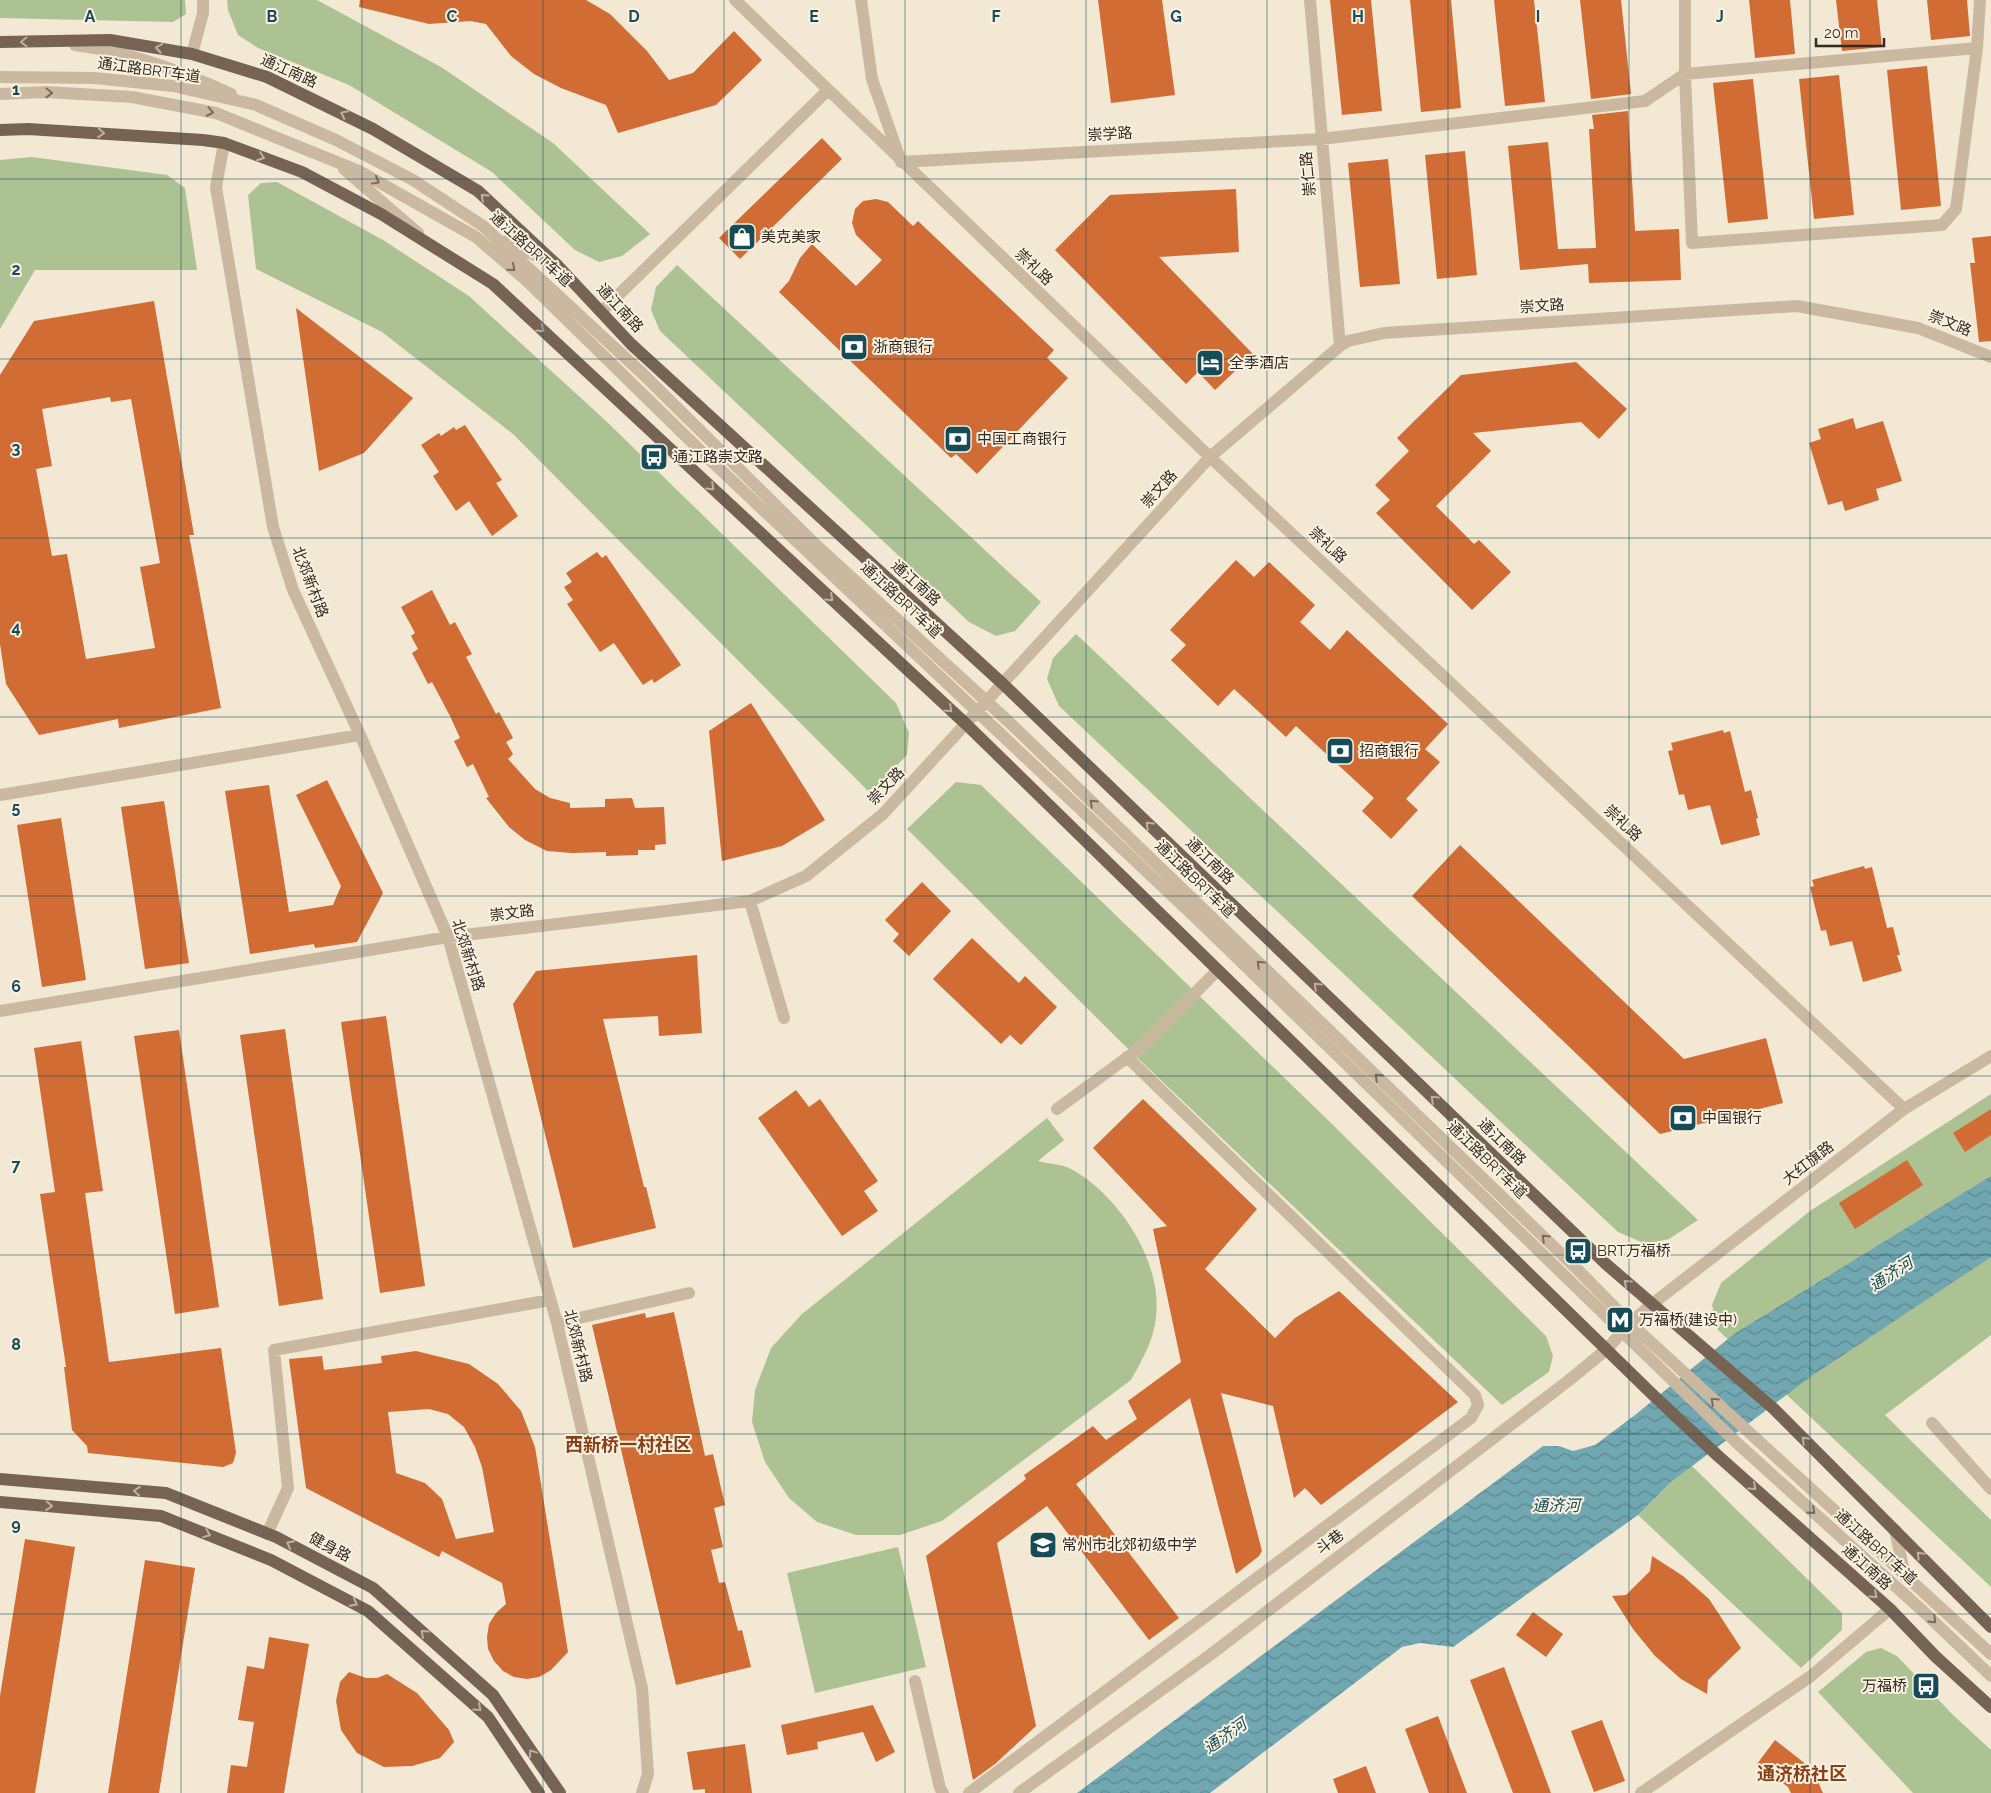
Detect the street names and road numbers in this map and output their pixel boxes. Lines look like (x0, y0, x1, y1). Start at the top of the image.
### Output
street label: 通江南路 (258, 51, 320, 91)
street label: 通江路BRT车道 (96, 54, 202, 86)
street label: 崇学路 (1087, 124, 1133, 144)
street label: 崇仁路 (1297, 151, 1319, 197)
street label: 通江路BRT车道 (486, 208, 576, 290)
street label: 崇礼路 (1012, 245, 1056, 289)
street label: 通江南路 (593, 280, 647, 336)
street label: 崇文路 (1519, 295, 1565, 317)
street label: 崇文路 (1926, 306, 1974, 340)
street label: 崇文路 (1137, 466, 1181, 512)
street label: 崇礼路 (1305, 523, 1351, 567)
street label: 北郊新村路 (288, 544, 332, 620)
street label: 通江南路 (888, 556, 944, 610)
street label: 通江路BRT车道 (857, 558, 945, 642)
street label: 崇文路 (864, 764, 908, 808)
street label: 崇礼路 (1600, 801, 1646, 845)
street label: 通江南路 (1182, 834, 1238, 888)
street label: 通江路BRT车道 (1151, 836, 1239, 922)
street label: 崇文路 (489, 901, 535, 925)
street label: 北郊新村路 (448, 917, 488, 993)
street label: 通江南路 (1474, 1115, 1530, 1169)
street label: 通江路BRT车道 (1443, 1117, 1531, 1203)
street label: 大红旗路 (1779, 1137, 1837, 1189)
street label: 北郊新村路 (560, 1307, 596, 1385)
street label: 通江路BRT车道 (1831, 1506, 1921, 1588)
street label: 斗巷 (1313, 1526, 1347, 1558)
street label: 健身路 (306, 1528, 354, 1566)
street label: 通江南路 (1839, 1540, 1895, 1594)

